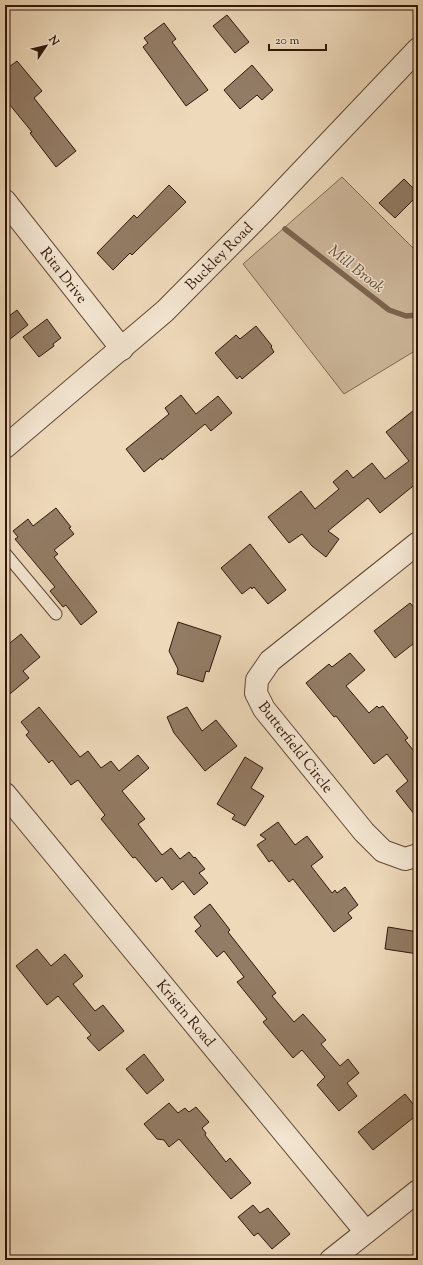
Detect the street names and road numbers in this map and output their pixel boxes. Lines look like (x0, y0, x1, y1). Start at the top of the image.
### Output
street label: Buckley Road (181, 218, 259, 296)
street label: Rita Drive (34, 243, 92, 309)
street label: Butterfield Circle (252, 698, 337, 798)
street label: Kristin Road (151, 976, 219, 1052)

